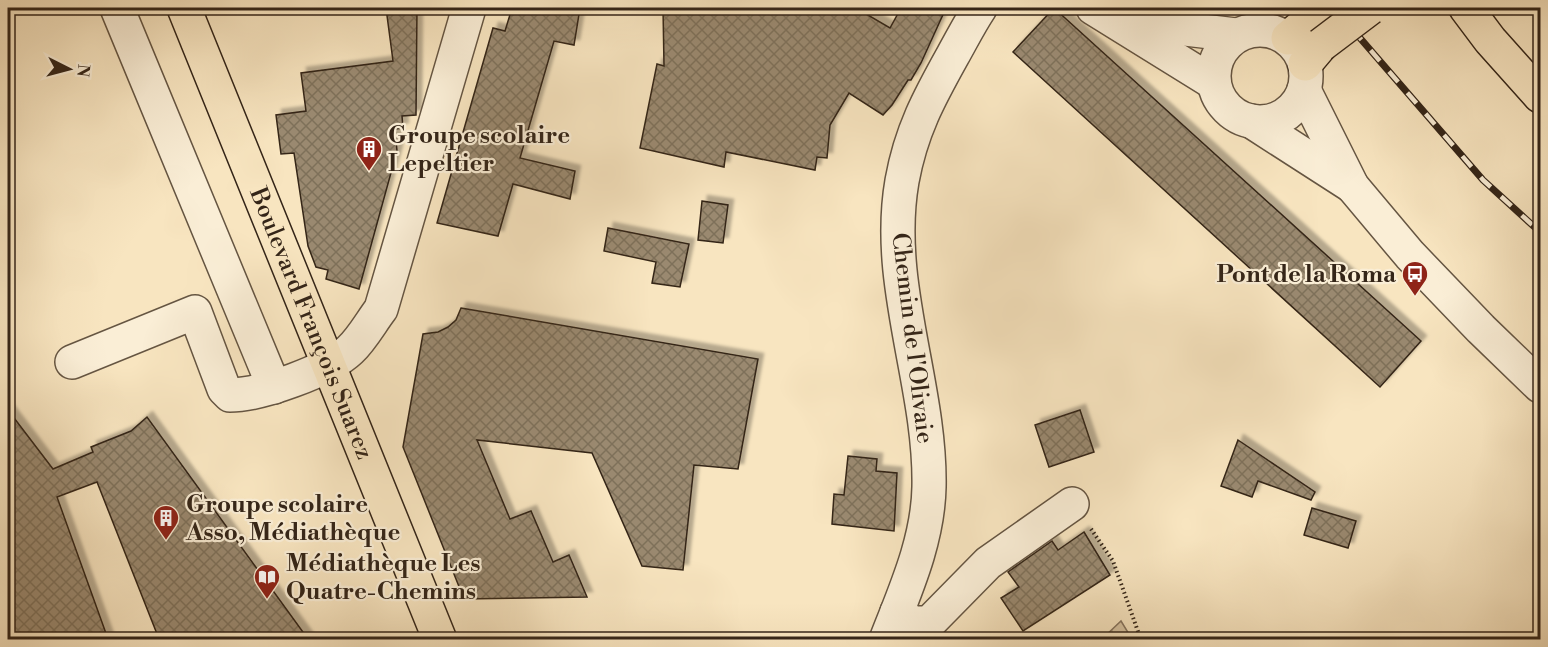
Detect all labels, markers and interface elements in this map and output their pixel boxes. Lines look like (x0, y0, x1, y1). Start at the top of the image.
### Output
north arrow (39, 39, 99, 99)
text: N (72, 63, 94, 78)
place label: Groupe scolaire Lepeltier (388, 121, 570, 179)
building icon: Groupe scolaire Lepeltier (354, 134, 384, 172)
street label: Boulevard François Suarez (242, 182, 379, 464)
street label: Chemin de l'Olivaie (884, 231, 940, 445)
bus stop icon: Pont de la Roma (1400, 259, 1430, 297)
place label: Pont de la Roma (1216, 260, 1397, 290)
place label: Groupe scolaire Asso, Médiathèque (185, 490, 400, 548)
building icon: Groupe scolaire Asso, Médiathèque (151, 503, 181, 541)
place label: Médiathèque Les Quatre-Chemins (286, 549, 481, 607)
library icon: Médiathèque Les Quatre-Chemins (252, 562, 282, 600)

